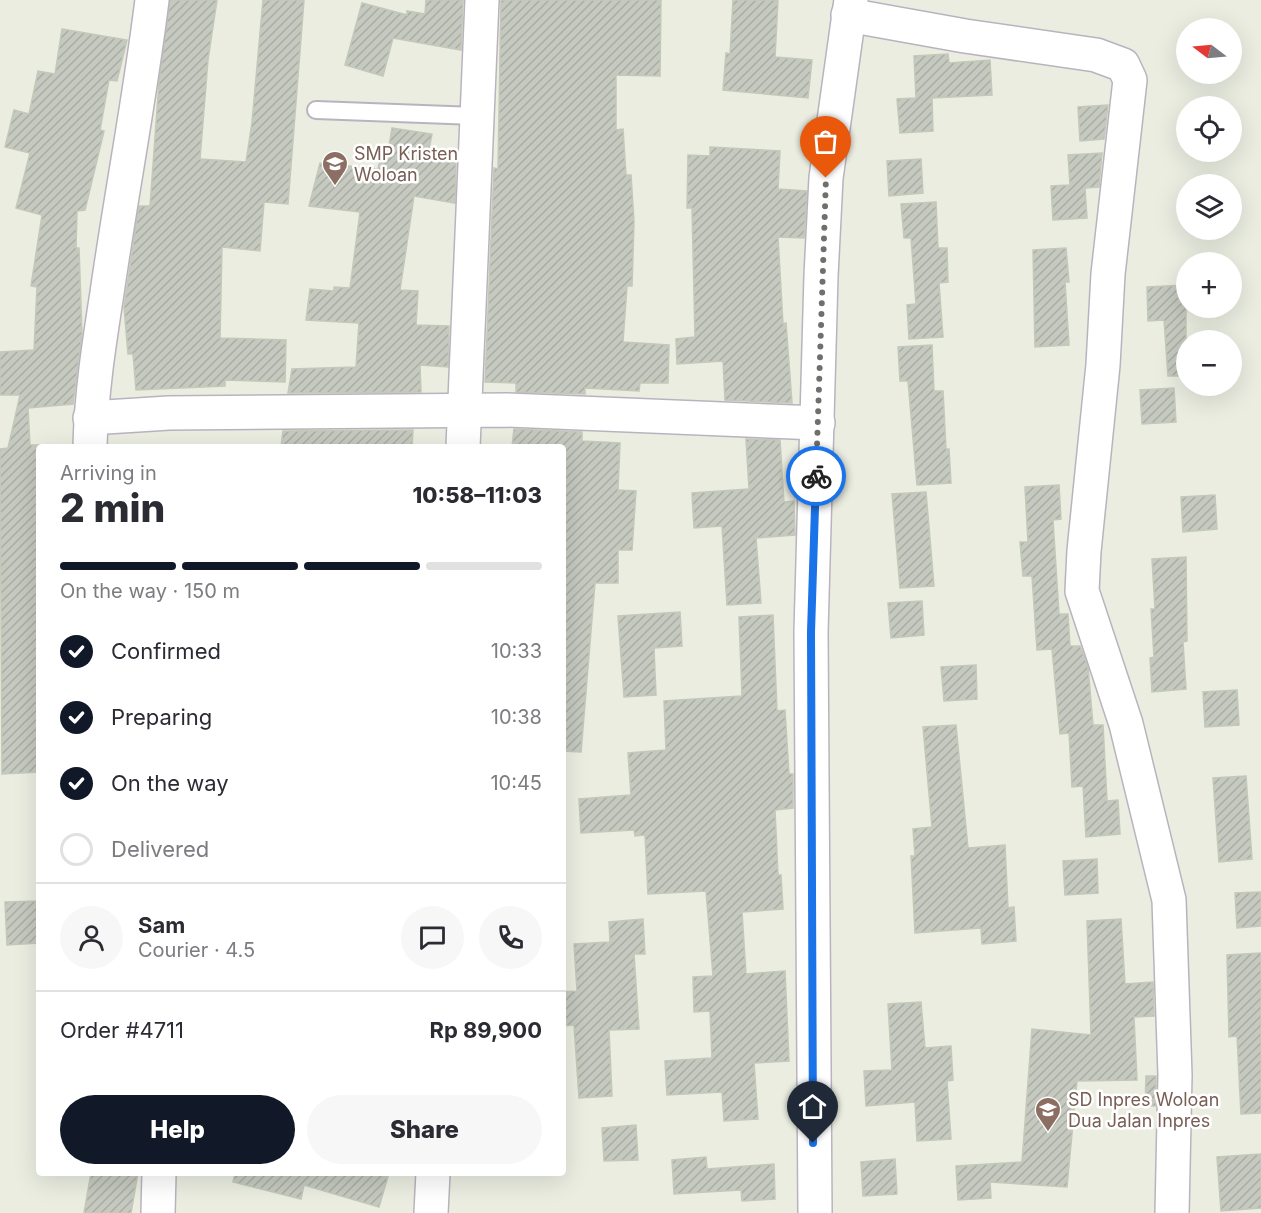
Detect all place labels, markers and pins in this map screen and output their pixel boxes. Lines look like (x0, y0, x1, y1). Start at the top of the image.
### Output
pin (800, 116, 851, 178)
place label: SMP Kristen Woloan (354, 143, 458, 185)
school or university icon: SMP Kristen Woloan (320, 149, 350, 187)
pin (787, 1081, 838, 1143)
place label: SD Inpres Woloan Dua Jalan Inpres (1068, 1089, 1219, 1131)
school or university icon: SD Inpres Woloan Dua Jalan Inpres (1033, 1095, 1063, 1133)

